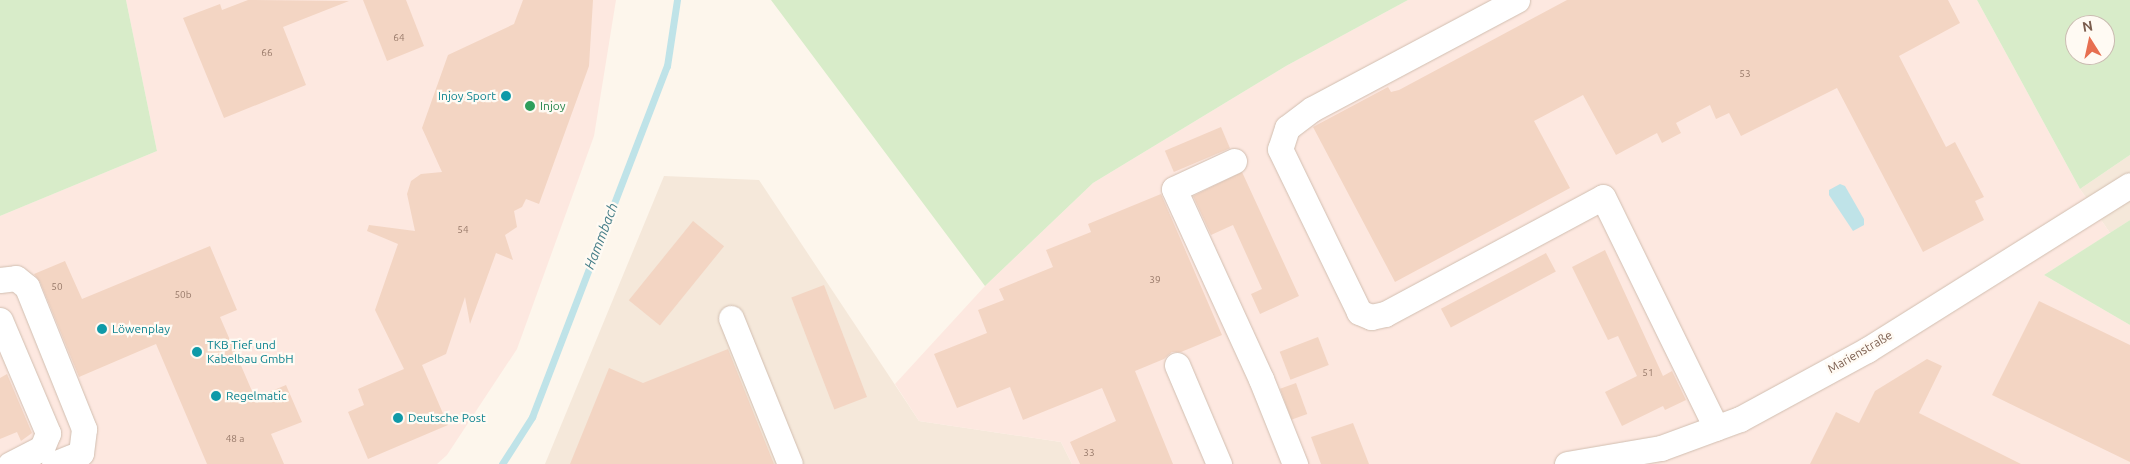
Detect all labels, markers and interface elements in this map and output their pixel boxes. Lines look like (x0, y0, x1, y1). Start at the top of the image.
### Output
north arrow (2065, 15, 2115, 65)
text: N (2081, 17, 2094, 35)
house number: 64 (393, 32, 405, 44)
house number: 66 (261, 47, 273, 59)
house number: 53 (1739, 68, 1751, 80)
place label: Injoy Sport (438, 89, 496, 103)
marker: Injoy Sport (500, 90, 512, 102)
place label: Injoy (540, 99, 566, 113)
marker: Injoy (524, 100, 536, 112)
water label: Hammbach (581, 200, 621, 272)
house number: 54 (457, 224, 469, 236)
house number: 39 (1149, 274, 1161, 286)
house number: 50 (51, 281, 63, 293)
house number: 50b (174, 289, 192, 301)
place label: Löwenplay (112, 322, 170, 336)
marker: Löwenplay (96, 323, 108, 335)
street label: Marienstraße (1825, 328, 1895, 376)
place label: TKB Tief und Kabelbau GmbH (207, 338, 294, 366)
marker: TKB Tief und Kabelbau GmbH (191, 346, 203, 358)
house number: 51 (1642, 367, 1654, 379)
place label: Regelmatic (226, 389, 286, 403)
marker: Regelmatic (210, 390, 222, 402)
place label: Deutsche Post (408, 411, 486, 425)
marker: Deutsche Post (392, 412, 404, 424)
house number: 48 a (226, 433, 244, 445)
house number: 33 (1083, 447, 1095, 459)

